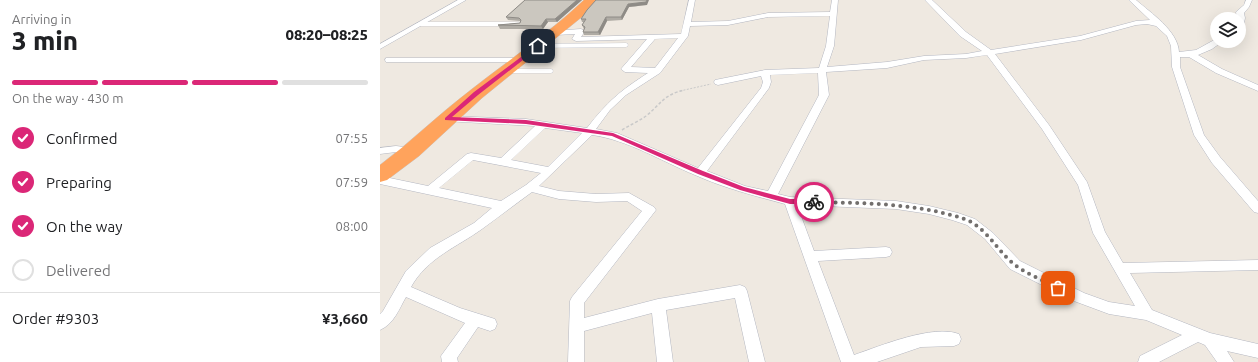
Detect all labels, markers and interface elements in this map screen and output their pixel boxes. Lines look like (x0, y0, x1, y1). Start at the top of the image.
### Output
text: Arriving in (12, 12, 71, 26)
map controls (1210, 12, 1246, 48)
button: layers (1210, 12, 1246, 48)
text: 3 min (12, 26, 78, 55)
text: 08:20–08:25 (285, 26, 368, 43)
pin (521, 29, 555, 63)
icon: home (527, 35, 549, 57)
text: On the way · 430 m (12, 91, 124, 105)
icon: check (12, 127, 34, 149)
text: Confirmed (46, 130, 118, 147)
text: 07:55 (335, 131, 368, 145)
icon: check (12, 171, 34, 193)
text: Preparing (46, 174, 112, 191)
text: 07:59 (335, 175, 368, 189)
courier (794, 182, 834, 222)
icon: bike (803, 191, 825, 213)
icon: check (12, 215, 34, 237)
text: On the way (46, 218, 122, 235)
text: 08:00 (335, 219, 368, 233)
text: Delivered (46, 262, 111, 279)
pin (1041, 271, 1075, 305)
icon: bag (1047, 277, 1069, 299)
text: Order #9303 (12, 310, 99, 327)
text: ¥3,660 (322, 310, 368, 327)

